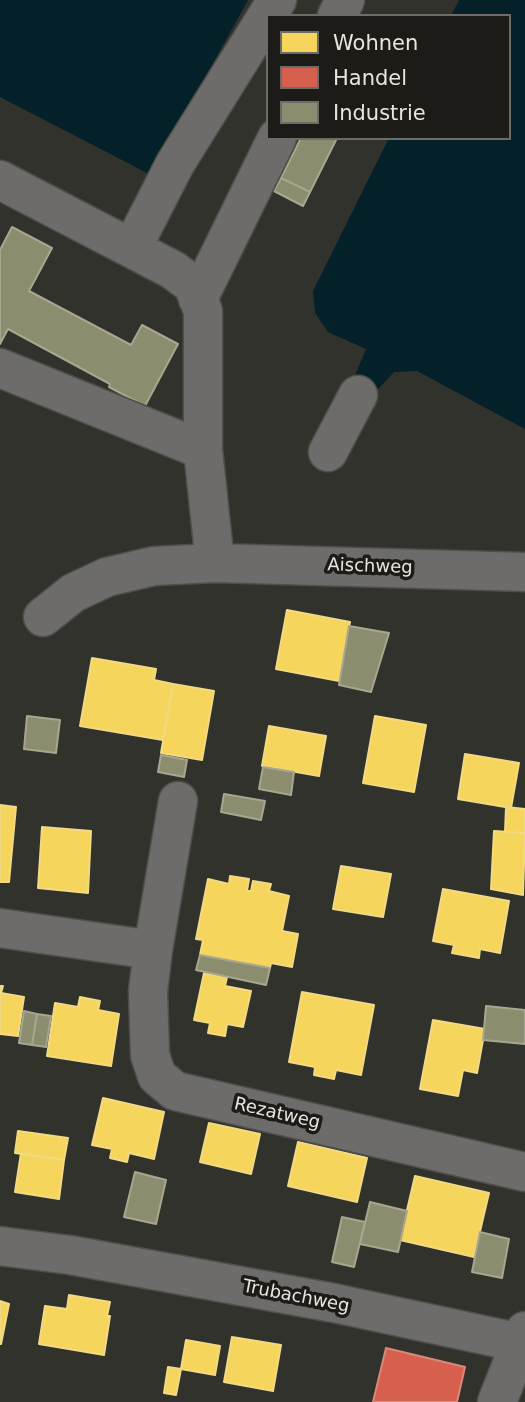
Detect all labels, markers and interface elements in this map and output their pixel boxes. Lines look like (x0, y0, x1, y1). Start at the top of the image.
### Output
legend (266, 14, 511, 140)
text: Wohnen (333, 31, 418, 55)
text: Handel (333, 66, 407, 90)
text: Industrie (333, 101, 426, 125)
street label: Aischweg (327, 555, 413, 579)
street label: Rezatweg (232, 1094, 322, 1134)
street label: Trubachweg (241, 1276, 351, 1318)

